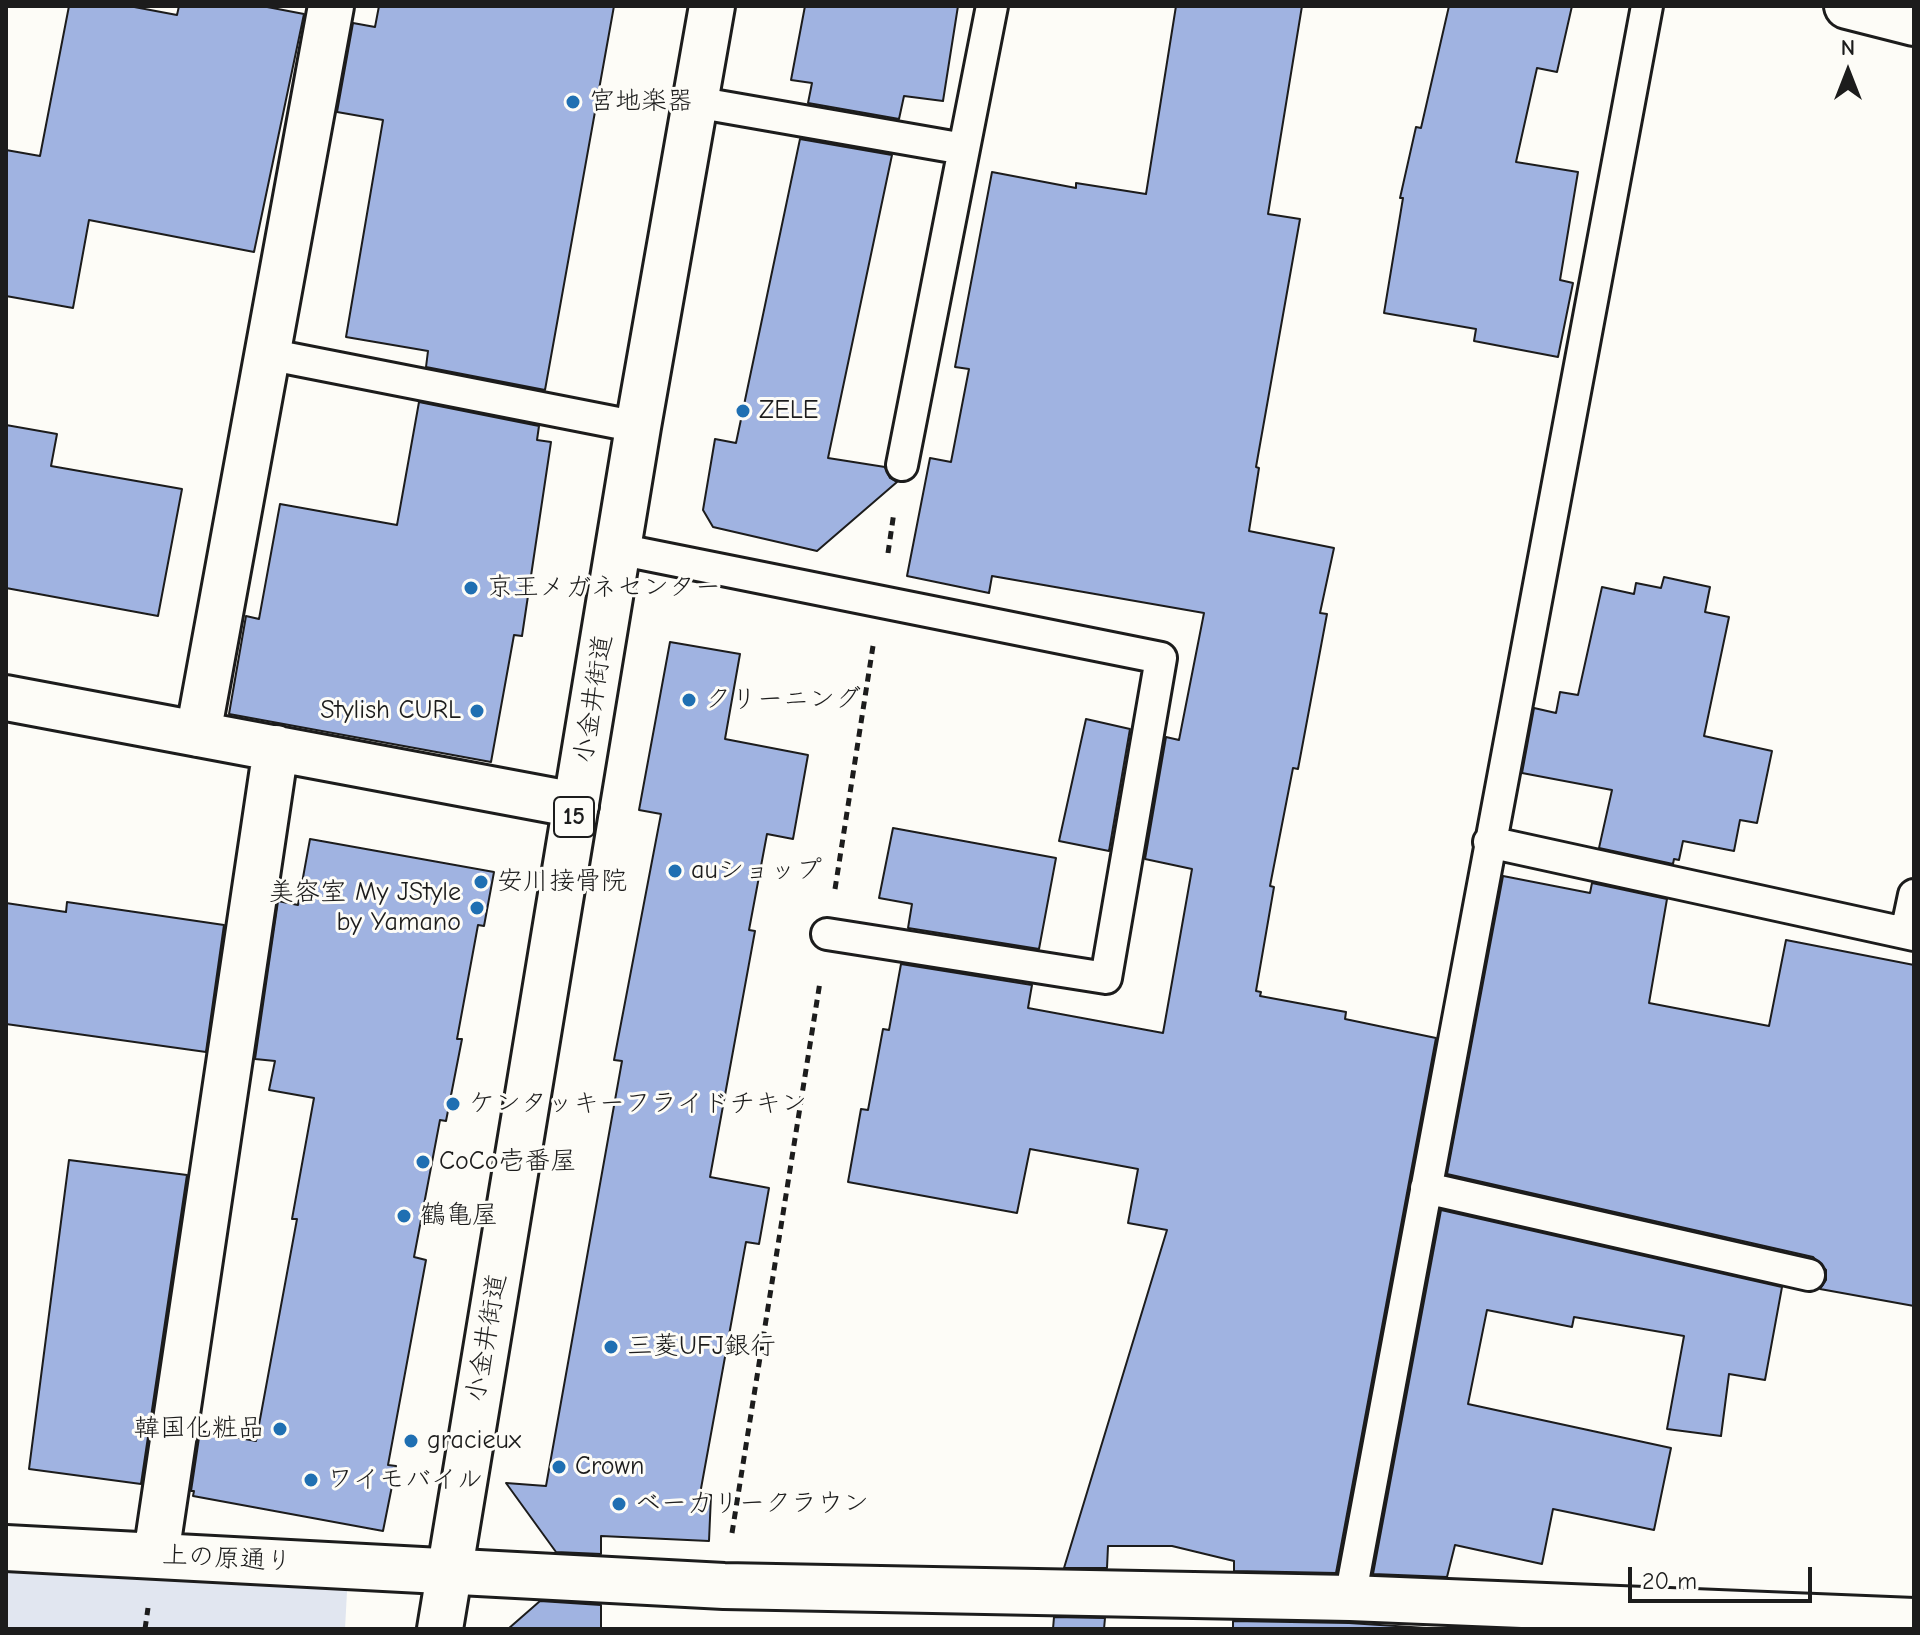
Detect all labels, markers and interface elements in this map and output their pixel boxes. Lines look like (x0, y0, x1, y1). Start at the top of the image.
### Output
north arrow (1808, 32, 1888, 112)
text: N (1841, 35, 1855, 61)
place label: 宮地楽器 (589, 86, 693, 118)
marker: 宮地楽器 (564, 93, 582, 111)
place label: ZELE (759, 395, 818, 427)
marker: ZELE (734, 402, 752, 420)
place label: 京王メガネセンター (487, 572, 721, 604)
marker: 京王メガネセンター (462, 579, 480, 597)
street label: 小金井街道 (568, 632, 620, 766)
place label: クリーニング (705, 684, 861, 716)
marker: クリーニング (680, 691, 698, 709)
place label: Stylish CURL (320, 695, 461, 727)
marker: Stylish CURL (468, 702, 486, 720)
road number: 15 (554, 797, 594, 837)
place label: auショップ (691, 855, 822, 887)
marker: auショップ (666, 862, 684, 880)
place label: 安川接骨院 (497, 866, 627, 898)
marker: 安川接骨院 (472, 873, 490, 891)
place label: 美容室 My JStyle by Yamano (268, 877, 461, 938)
marker: 美容室 My JStyle by Yamano (468, 899, 486, 917)
place label: ケンタッキーフライドチキン (469, 1088, 807, 1120)
marker: ケンタッキーフライドチキン (444, 1095, 462, 1113)
place label: CoCo壱番屋 (439, 1146, 576, 1178)
marker: CoCo壱番屋 (414, 1153, 432, 1171)
place label: 鶴亀屋 (420, 1200, 498, 1232)
marker: 鶴亀屋 (395, 1207, 413, 1225)
street label: 小金井街道 (460, 1271, 514, 1405)
place label: 三菱UFJ銀行 (627, 1331, 776, 1363)
marker: 三菱UFJ銀行 (602, 1338, 620, 1356)
place label: 韓国化粧品 (134, 1413, 264, 1445)
marker: 韓国化粧品 (271, 1420, 289, 1438)
place label: gracieux (427, 1425, 521, 1457)
marker: gracieux (402, 1432, 420, 1450)
place label: Crown (575, 1451, 644, 1483)
marker: Crown (550, 1458, 568, 1476)
place label: ワイモバイル (327, 1464, 483, 1496)
marker: ワイモバイル (302, 1471, 320, 1489)
place label: ベーカリークラウン (635, 1488, 869, 1520)
marker: ベーカリークラウン (610, 1495, 628, 1513)
street label: 上の原通り (161, 1540, 293, 1578)
scale bar (1632, 1551, 1816, 1601)
text: 20 m (1642, 1567, 1697, 1595)

